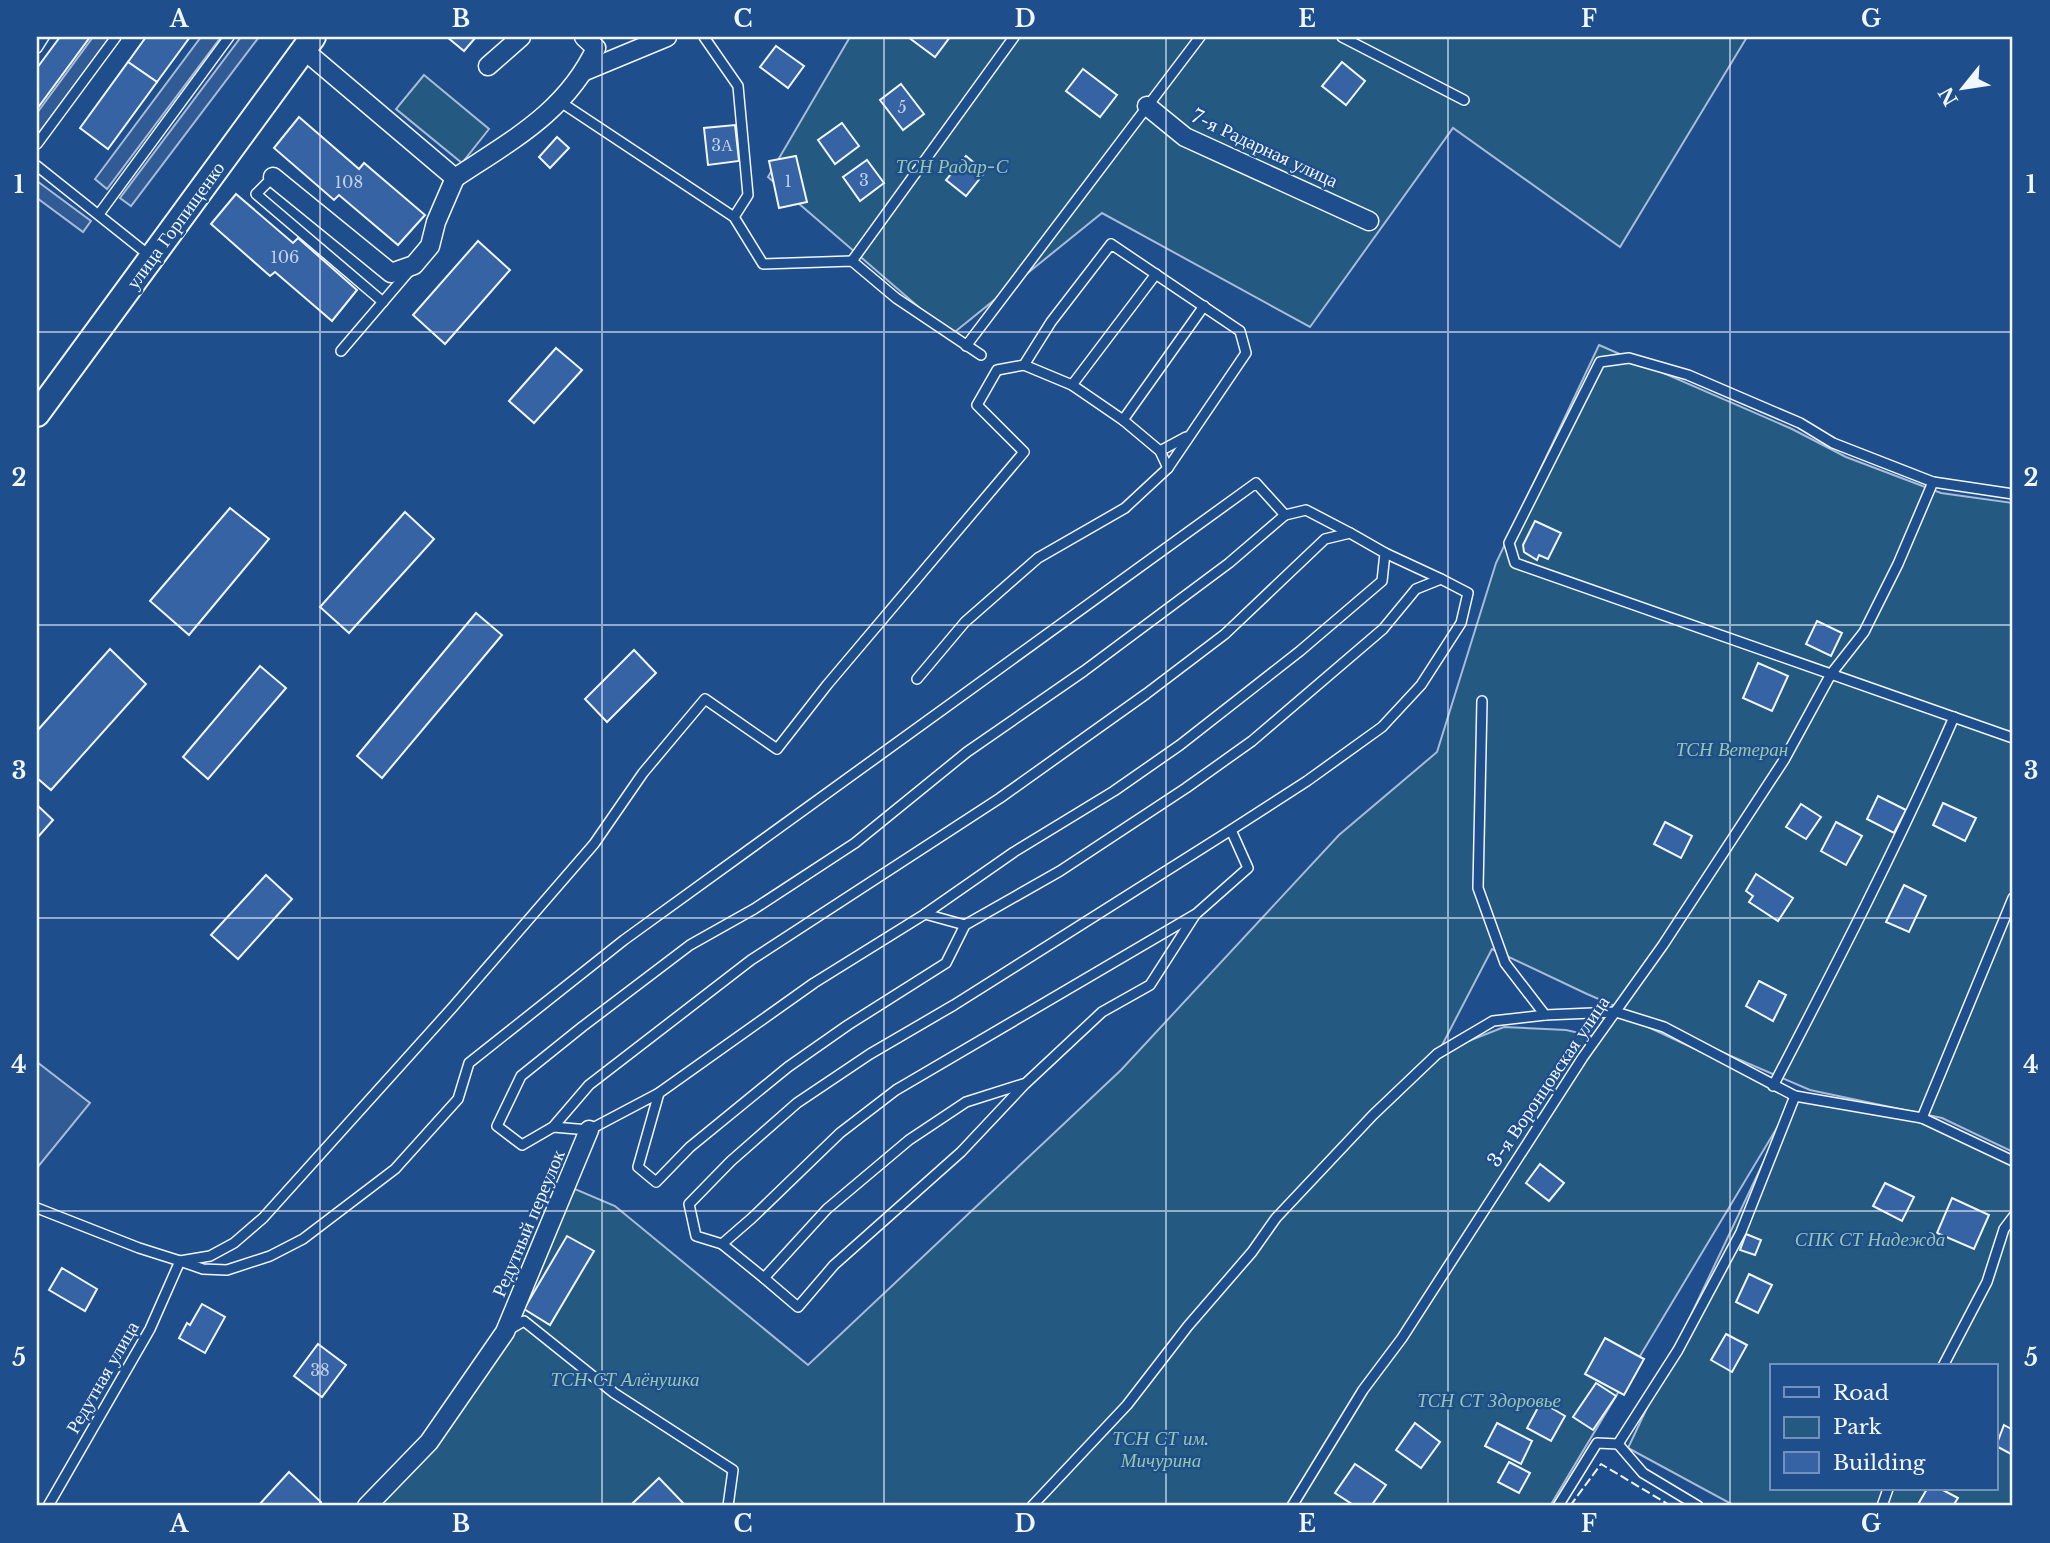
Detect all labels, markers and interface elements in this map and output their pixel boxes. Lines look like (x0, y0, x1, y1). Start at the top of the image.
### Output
text: A (169, 5, 190, 33)
text: B (452, 5, 470, 33)
text: C (734, 5, 752, 33)
text: D (1014, 5, 1036, 33)
text: E (1298, 5, 1316, 33)
text: F (1581, 5, 1597, 33)
text: G (1861, 5, 1881, 33)
north arrow (1927, 52, 1997, 122)
text: N (1934, 83, 1963, 110)
house number: 5 (897, 97, 907, 117)
street label: 7-я Радарная улица (1188, 105, 1342, 193)
house number: 3А (711, 135, 733, 155)
park label: ТСН Радар-С (896, 155, 1009, 178)
street label: улица Горпищенко (121, 157, 229, 294)
house number: 3 (859, 170, 869, 190)
text: 1 (14, 171, 24, 199)
house number: 1 (784, 171, 792, 191)
text: 1 (2026, 171, 2036, 199)
house number: 108 (335, 172, 363, 192)
house number: 106 (271, 247, 299, 267)
text: 2 (12, 464, 26, 492)
text: 2 (2024, 464, 2038, 492)
park label: ТСН Ветеран (1676, 738, 1788, 761)
text: 3 (12, 757, 26, 785)
text: 3 (2024, 757, 2038, 785)
street label: 3-я Воронцовская улица (1483, 991, 1615, 1171)
text: 4 (11, 1051, 27, 1079)
text: 4 (2023, 1051, 2039, 1079)
street label: Редутный переулок (487, 1146, 570, 1300)
park label: СПК СТ Надежда (1795, 1228, 1945, 1251)
street label: Редутная улица (61, 1317, 144, 1437)
text: 5 (12, 1344, 26, 1372)
text: 5 (2024, 1344, 2038, 1372)
house number: 38 (310, 1360, 330, 1380)
legend (1770, 1364, 1997, 1490)
park label: ТСН СТ Алёнушка (550, 1368, 700, 1391)
text: Road (1833, 1380, 1889, 1406)
park label: ТСН СТ Здоровье (1417, 1389, 1561, 1412)
text: Park (1833, 1414, 1882, 1440)
park label: ТСН СТ им. Мичурина (1112, 1427, 1210, 1472)
text: Building (1833, 1450, 1926, 1476)
text: A (169, 1510, 190, 1538)
text: B (452, 1510, 470, 1538)
text: C (734, 1510, 752, 1538)
text: D (1014, 1510, 1036, 1538)
text: E (1298, 1510, 1316, 1538)
text: F (1581, 1510, 1597, 1538)
text: G (1861, 1510, 1881, 1538)

